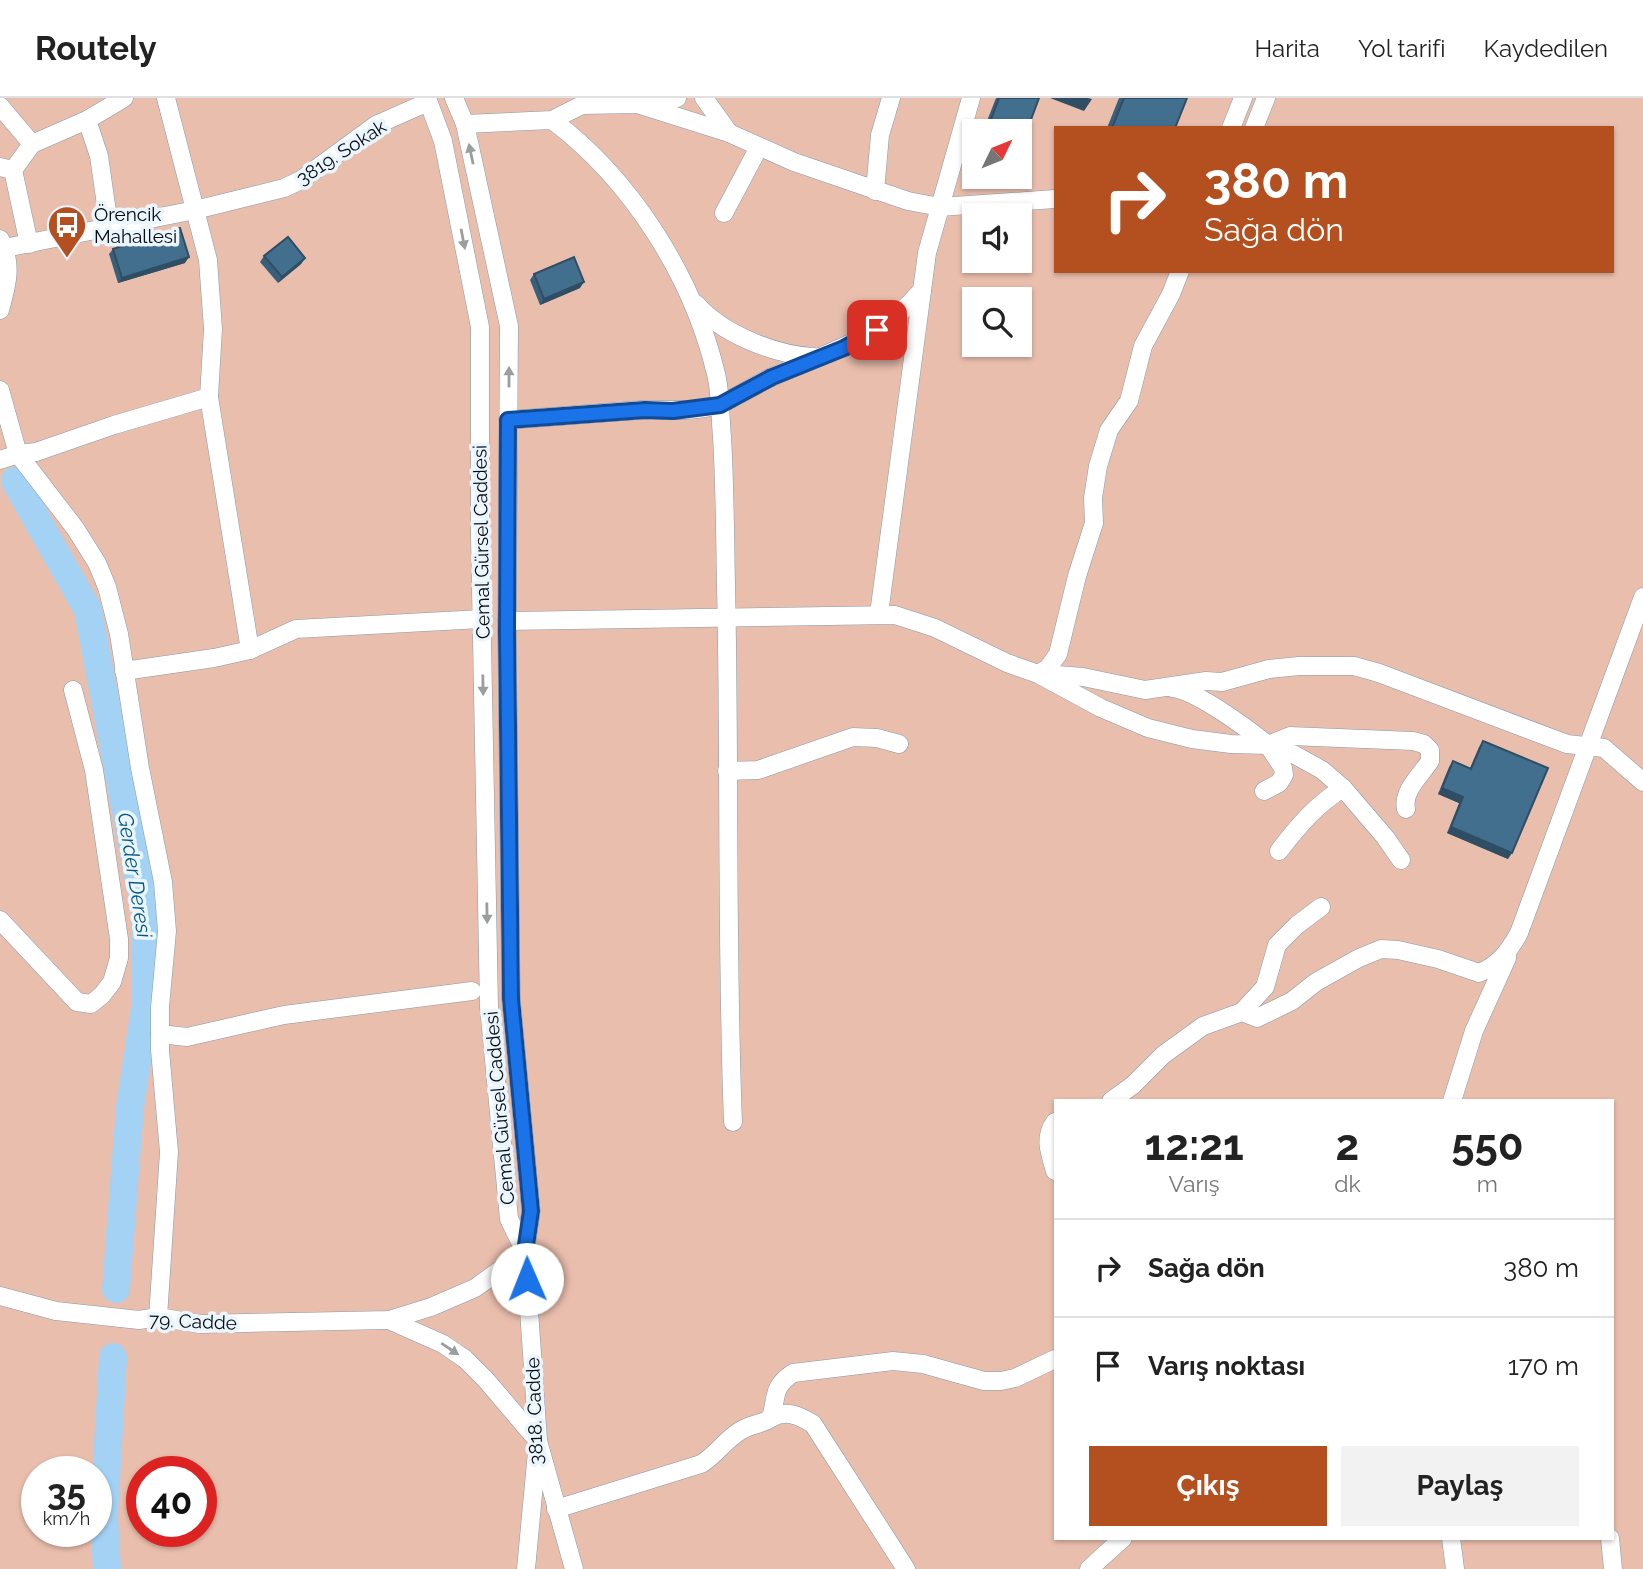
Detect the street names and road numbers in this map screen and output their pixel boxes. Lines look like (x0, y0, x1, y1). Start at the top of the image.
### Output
street label: 3819. Sokak (292, 115, 390, 189)
street label: Cemal Gürsel Caddesi (468, 445, 494, 639)
street label: Cemal Gürsel Caddesi (480, 1010, 518, 1206)
street label: 79. Cadde (149, 1308, 237, 1334)
street label: 3818. Cadde (521, 1357, 547, 1465)

